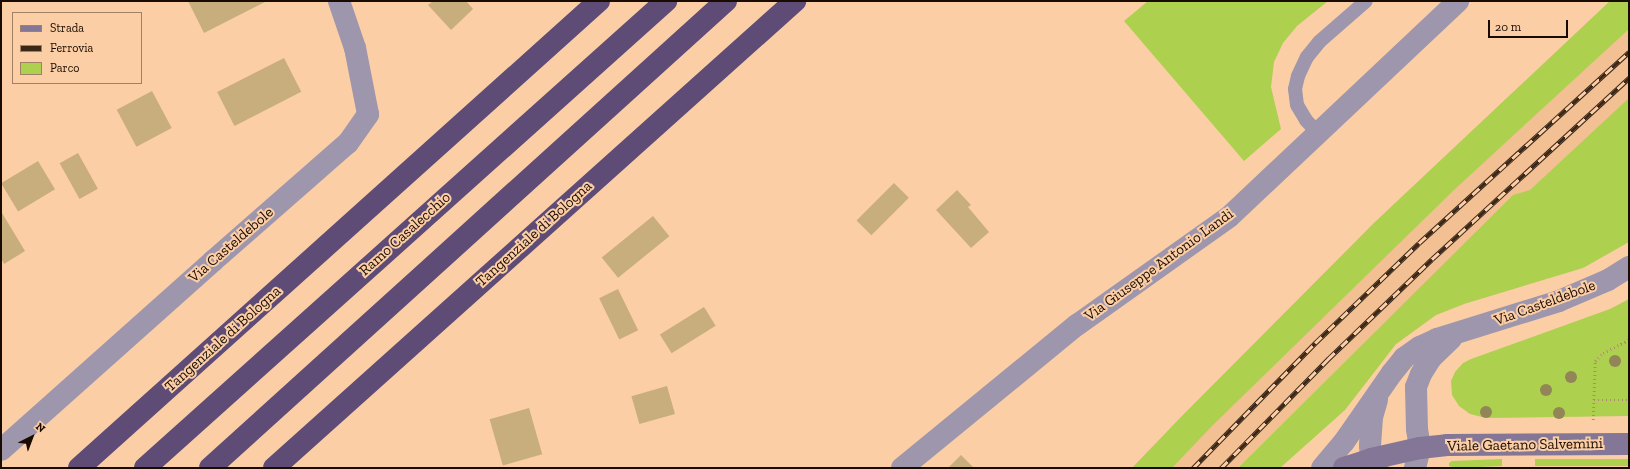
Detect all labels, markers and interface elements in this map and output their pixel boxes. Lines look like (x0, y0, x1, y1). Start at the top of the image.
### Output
legend (12, 12, 142, 84)
scale bar (1490, 12, 1570, 38)
text: 20 m (1495, 20, 1521, 34)
text: Strada (50, 21, 84, 35)
text: Ferrovia (50, 41, 93, 55)
text: Parco (50, 61, 79, 75)
street label: Tangenziale di Bologna (472, 177, 596, 291)
street label: Ramo Casalecchio (356, 188, 454, 280)
street label: Via Casteldebole (185, 203, 277, 287)
street label: Via Giuseppe Antonio Landi (1081, 205, 1237, 325)
street label: Via Casteldebole (1492, 276, 1598, 330)
street label: Tangenziale di Bologna (161, 282, 285, 396)
north arrow (12, 417, 52, 457)
text: N (33, 420, 48, 435)
street label: Viale Gaetano Salvemini (1447, 435, 1603, 455)

